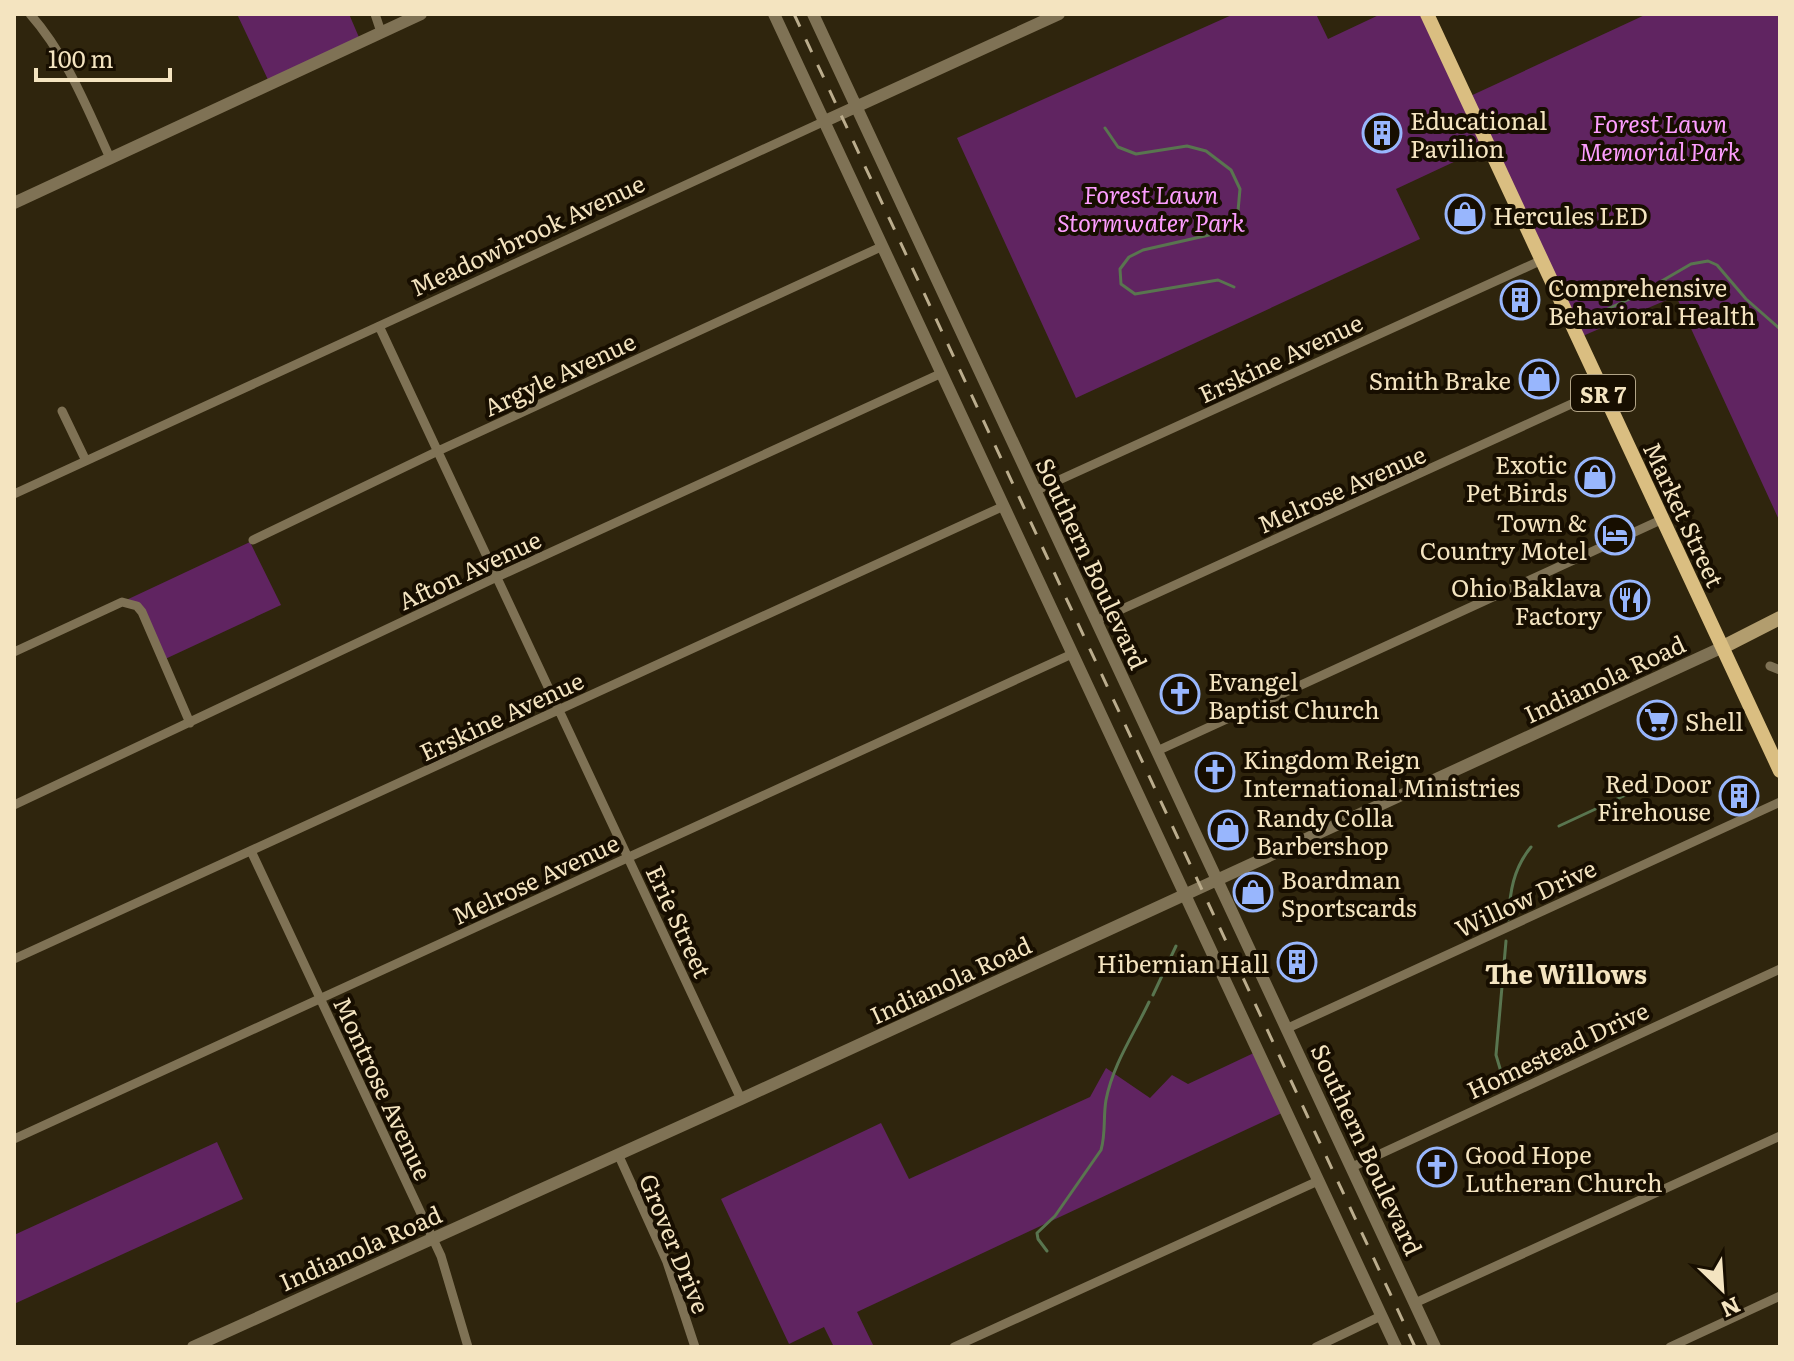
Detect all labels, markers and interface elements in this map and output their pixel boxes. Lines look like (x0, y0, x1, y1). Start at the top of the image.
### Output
scale bar (36, 32, 170, 82)
text: 100 m (48, 40, 114, 75)
place label: Educational Pavilion (1410, 102, 1547, 165)
park label: Forest Lawn Memorial Park (1579, 105, 1742, 168)
building icon: Educational Pavilion (1361, 112, 1403, 154)
street label: Meadowbrook Avenue (404, 164, 650, 304)
park label: Forest Lawn Stormwater Park (1057, 176, 1246, 239)
shop icon: Hercules LED (1444, 193, 1486, 235)
place label: Hercules LED (1493, 197, 1648, 232)
place label: Comprehensive Behavioral Health (1548, 269, 1756, 332)
building icon: Comprehensive Behavioral Health (1499, 279, 1541, 321)
street label: Erskine Avenue (1192, 304, 1368, 410)
street label: Argyle Avenue (477, 322, 641, 424)
shop icon: Smith Brake (1518, 358, 1560, 400)
place label: Smith Brake (1369, 362, 1511, 397)
road number: SR 7 (1571, 375, 1635, 411)
street label: Melrose Avenue (1251, 435, 1431, 541)
street label: Market Street (1636, 436, 1734, 593)
place label: Exotic Pet Birds (1465, 446, 1567, 509)
street label: Southern Boulevard (1029, 451, 1158, 675)
shop icon: Exotic Pet Birds (1574, 456, 1616, 498)
place label: Town & Country Motel (1420, 504, 1587, 567)
hotel icon: Town & Country Motel (1594, 514, 1636, 556)
street label: Afton Avenue (392, 521, 546, 617)
place label: Ohio Baklava Factory (1451, 569, 1602, 632)
restaurant icon: Ohio Baklava Factory (1609, 579, 1651, 621)
street label: Indianola Road (1518, 625, 1691, 731)
street label: Erskine Avenue (413, 662, 589, 768)
place label: Evangel Baptist Church (1208, 663, 1380, 726)
church icon: Evangel Baptist Church (1159, 673, 1201, 715)
supermarket icon: Shell (1636, 699, 1678, 741)
place label: Shell (1685, 703, 1743, 738)
place label: Kingdom Reign International Ministries (1243, 741, 1520, 804)
church icon: Kingdom Reign International Ministries (1194, 751, 1236, 793)
place label: Red Door Firehouse (1597, 765, 1712, 828)
building icon: Red Door Firehouse (1718, 775, 1760, 817)
place label: Randy Colla Barbershop (1256, 799, 1394, 862)
shop icon: Randy Colla Barbershop (1207, 809, 1249, 851)
street label: Melrose Avenue (446, 824, 624, 932)
street label: Willow Drive (1449, 849, 1601, 945)
street label: Erie Street (639, 859, 721, 983)
place label: Boardman Sportscards (1281, 861, 1417, 924)
shop icon: Boardman Sportscards (1232, 871, 1274, 913)
street label: Indianola Road (864, 926, 1037, 1032)
building icon: Hibernian Hall (1276, 941, 1318, 983)
place label: Hibernian Hall (1097, 945, 1269, 980)
district label: The Willows (1485, 953, 1647, 992)
street label: Montrose Avenue (326, 990, 442, 1186)
street label: Homestead Drive (1460, 992, 1654, 1106)
street label: Southern Boulevard (1304, 1037, 1433, 1261)
place label: Good Hope Lutheran Church (1465, 1136, 1663, 1199)
church icon: Good Hope Lutheran Church (1416, 1146, 1458, 1188)
street label: Grover Drive (632, 1168, 720, 1318)
street label: Indianola Road (273, 1195, 447, 1298)
north arrow (1682, 1249, 1762, 1329)
text: N (1716, 1290, 1746, 1327)

